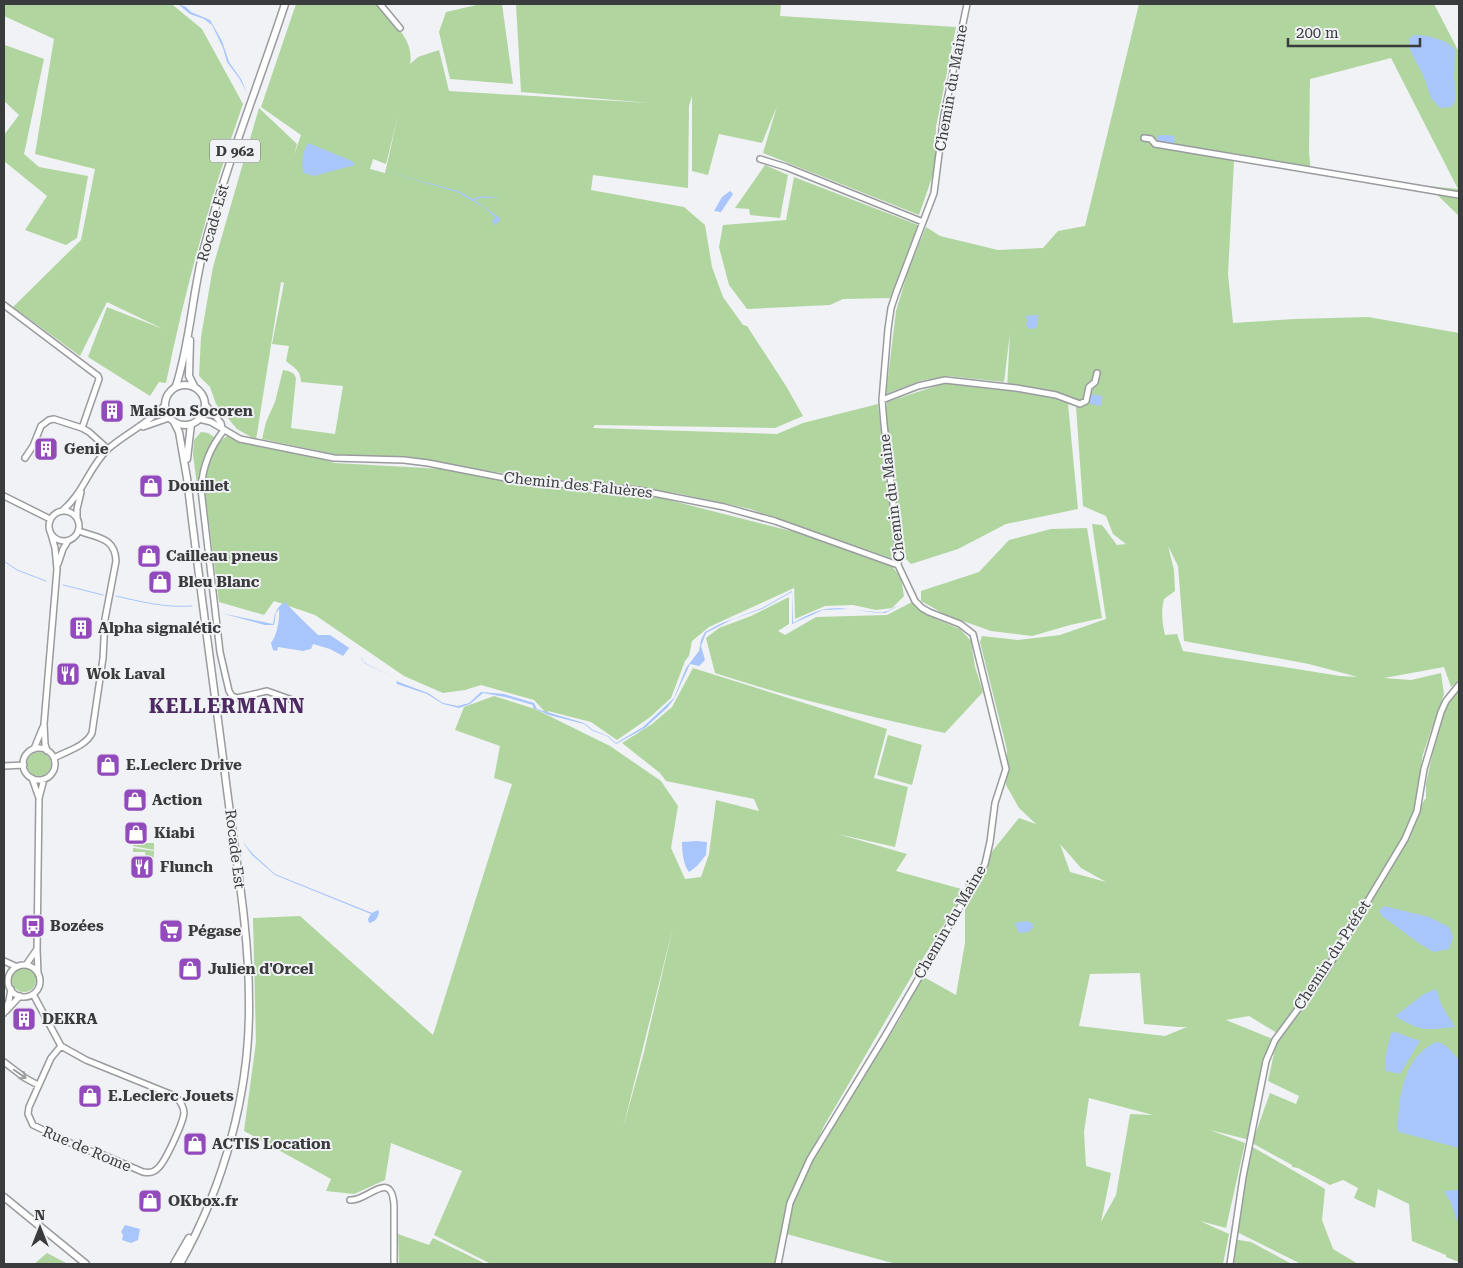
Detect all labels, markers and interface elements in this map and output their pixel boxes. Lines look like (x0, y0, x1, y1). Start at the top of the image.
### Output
scale bar (1288, 15, 1420, 47)
street label: Chemin du Maine (931, 23, 971, 153)
text: 200 m (1296, 24, 1339, 42)
road number: D 962 (210, 140, 260, 162)
street label: Rocade Est (193, 182, 233, 264)
building icon: Maison Socoren (99, 398, 125, 424)
place label: Maison Socoren (130, 402, 253, 420)
street label: Chemin du Maine (875, 433, 909, 563)
building icon: Genie (33, 436, 59, 462)
place label: Genie (64, 440, 109, 458)
street label: Chemin des Faluères (503, 468, 653, 502)
shop icon: Douillet (138, 473, 164, 499)
place label: Douillet (168, 477, 229, 495)
shop icon: Cailleau pneus (136, 543, 162, 569)
place label: Cailleau pneus (166, 547, 278, 565)
shop icon: Bleu Blanc (147, 569, 173, 595)
place label: Bleu Blanc (178, 573, 260, 591)
building icon: Alpha signalétic (68, 615, 94, 641)
place label: Alpha signalétic (98, 619, 221, 637)
restaurant icon: Wok Laval (55, 661, 81, 687)
place label: Wok Laval (86, 665, 165, 683)
district label: KELLERMANN (149, 694, 305, 718)
shop icon: E.Leclerc Drive (95, 752, 121, 778)
place label: E.Leclerc Drive (126, 756, 242, 774)
shop icon: Action (122, 787, 148, 813)
place label: Action (152, 791, 202, 809)
street label: Rocade Est (221, 808, 249, 890)
shop icon: Kiabi (123, 820, 149, 846)
place label: Kiabi (154, 824, 195, 842)
restaurant icon: Flunch (129, 854, 155, 880)
place label: Flunch (160, 858, 213, 876)
street label: Chemin du Maine (910, 862, 990, 982)
street label: Chemin du Préfet (1290, 897, 1374, 1013)
bus stop icon: Bozées (20, 913, 46, 939)
place label: Bozées (50, 917, 104, 935)
supermarket icon: Pégase (158, 918, 184, 944)
place label: Pégase (188, 922, 241, 940)
shop icon: Julien d'Orcel (177, 956, 203, 982)
place label: Julien d'Orcel (208, 960, 314, 978)
building icon: DEKRA (11, 1006, 37, 1032)
place label: DEKRA (42, 1010, 98, 1028)
one-way arrow (13, 1069, 27, 1079)
shop icon: E.Leclerc Jouets (77, 1083, 103, 1109)
place label: E.Leclerc Jouets (108, 1087, 234, 1105)
street label: Rue de Rome (40, 1122, 134, 1176)
shop icon: ACTIS Location (182, 1131, 208, 1157)
place label: ACTIS Location (212, 1135, 331, 1153)
shop icon: OKbox.fr (137, 1188, 163, 1214)
place label: OKbox.fr (168, 1192, 238, 1210)
north arrow (15, 1203, 65, 1253)
text: N (35, 1207, 46, 1223)

